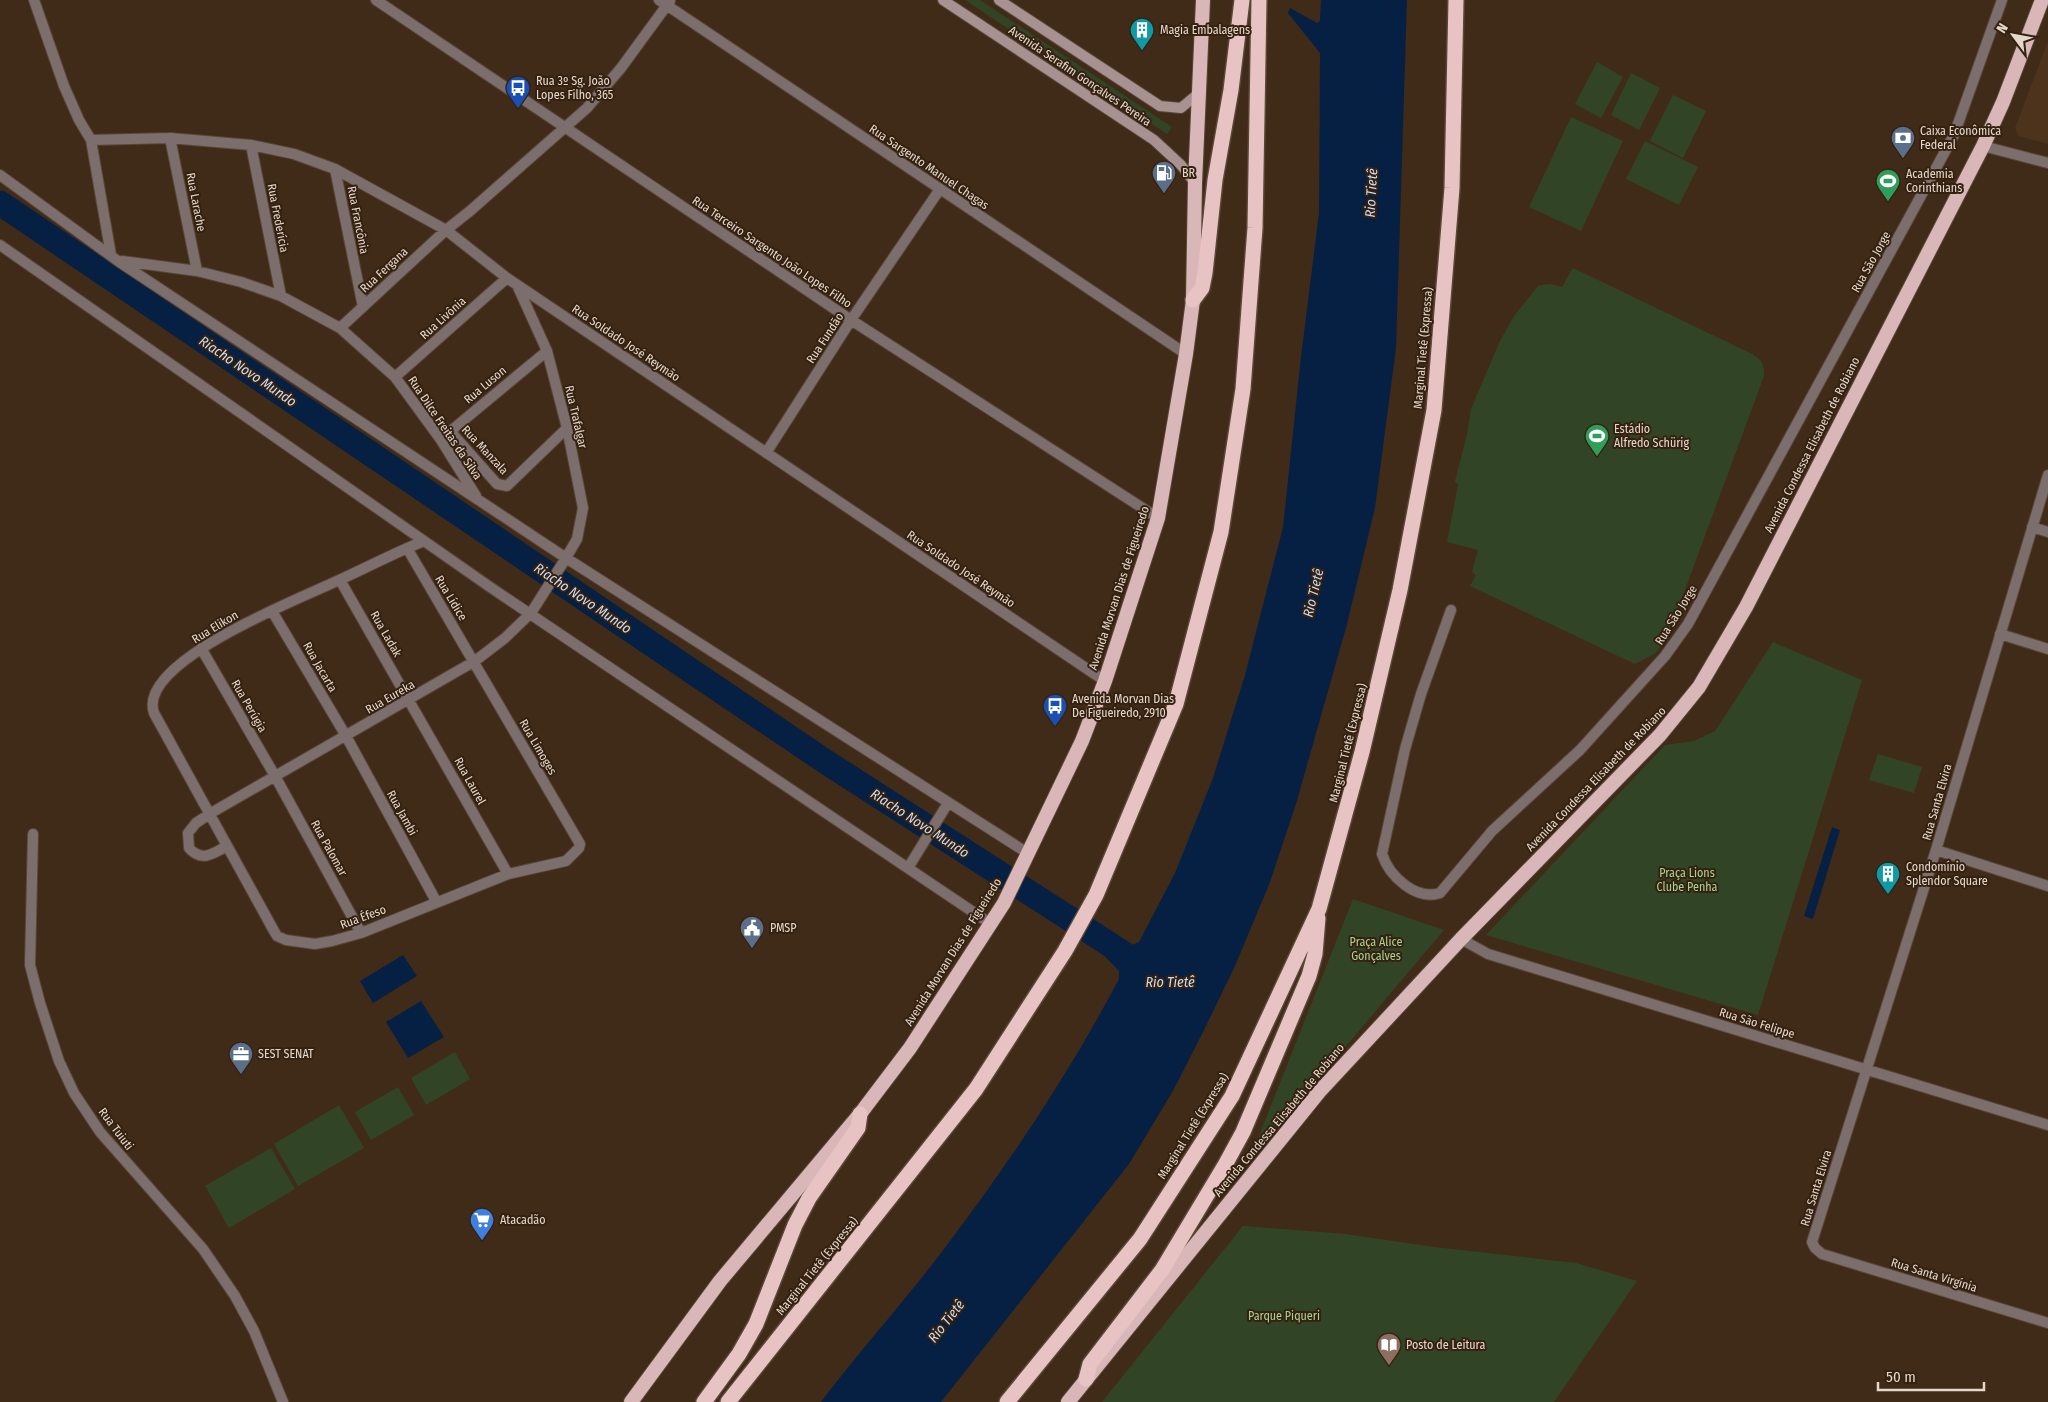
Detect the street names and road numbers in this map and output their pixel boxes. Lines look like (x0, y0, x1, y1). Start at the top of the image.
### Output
street label: Avenida Serafim Gonçalves Pereira (1006, 23, 1154, 129)
street label: Rua Sargento Manuel Chagas (867, 122, 991, 212)
street label: Rua Larache (183, 171, 209, 233)
street label: Rua Frederícia (264, 182, 292, 254)
street label: Rua Francônia (345, 185, 371, 255)
street label: Rua Terceiro Sargento João Lopes Filho (690, 193, 854, 311)
street label: Rua São Jorge (1849, 229, 1894, 295)
street label: Rua Fergana (357, 244, 411, 296)
street label: Marginal Tietê (Expressa) (1411, 286, 1435, 409)
street label: Rua Livônia (417, 294, 469, 342)
street label: Rua Soldado José Reymão (569, 302, 683, 384)
street label: Rua Fundão (803, 310, 847, 366)
street label: Avenida Condessa Elisabeth de Robiano (1761, 355, 1863, 535)
street label: Rua Luson (461, 363, 509, 407)
street label: Rua Dilce Freitas da Silva (405, 374, 485, 482)
street label: Rua Trafalgar (562, 384, 590, 451)
street label: Rua Manzala (459, 423, 511, 477)
street label: Avenida Morvan Dias de Figueiredo (1086, 504, 1152, 672)
street label: Rua Soldado José Reymão (904, 528, 1018, 610)
street label: Rua Lídice (432, 573, 470, 623)
street label: Rua São Jorge (1652, 583, 1700, 647)
street label: Rua Elikon (189, 608, 241, 646)
street label: Rua Ladak (367, 609, 405, 660)
street label: Rua Jacarta (300, 639, 340, 695)
street label: Rua Perúgia (228, 677, 270, 735)
street label: Rua Eureka (363, 677, 417, 717)
street label: Marginal Tietê (Expressa) (1326, 682, 1370, 804)
street label: Avenida Condessa Elisabeth de Robiano (1523, 704, 1669, 854)
street label: Rua Limoges (516, 717, 560, 777)
street label: Rua Laurel (451, 755, 489, 807)
street label: Rua Santa Elvira (1919, 762, 1955, 842)
street label: Rua Jambi (384, 788, 420, 838)
street label: Rua Palomar (308, 818, 350, 879)
street label: Avenida Morvan Dias de Figueiredo (902, 876, 1004, 1028)
street label: Rua Éfeso (338, 901, 388, 932)
street label: Rua São Felippe (1718, 1005, 1796, 1041)
street label: Avenida Condessa Elisabeth de Robiano (1211, 1041, 1347, 1199)
street label: Marginal Tietê (Expressa) (1155, 1070, 1232, 1182)
street label: Rua Tuiuti (96, 1105, 136, 1153)
street label: Rua Santa Elvira (1798, 1148, 1834, 1228)
street label: Marginal Tietê (Expressa) (773, 1214, 861, 1318)
street label: Rua Santa Virgínia (1889, 1255, 1979, 1295)

